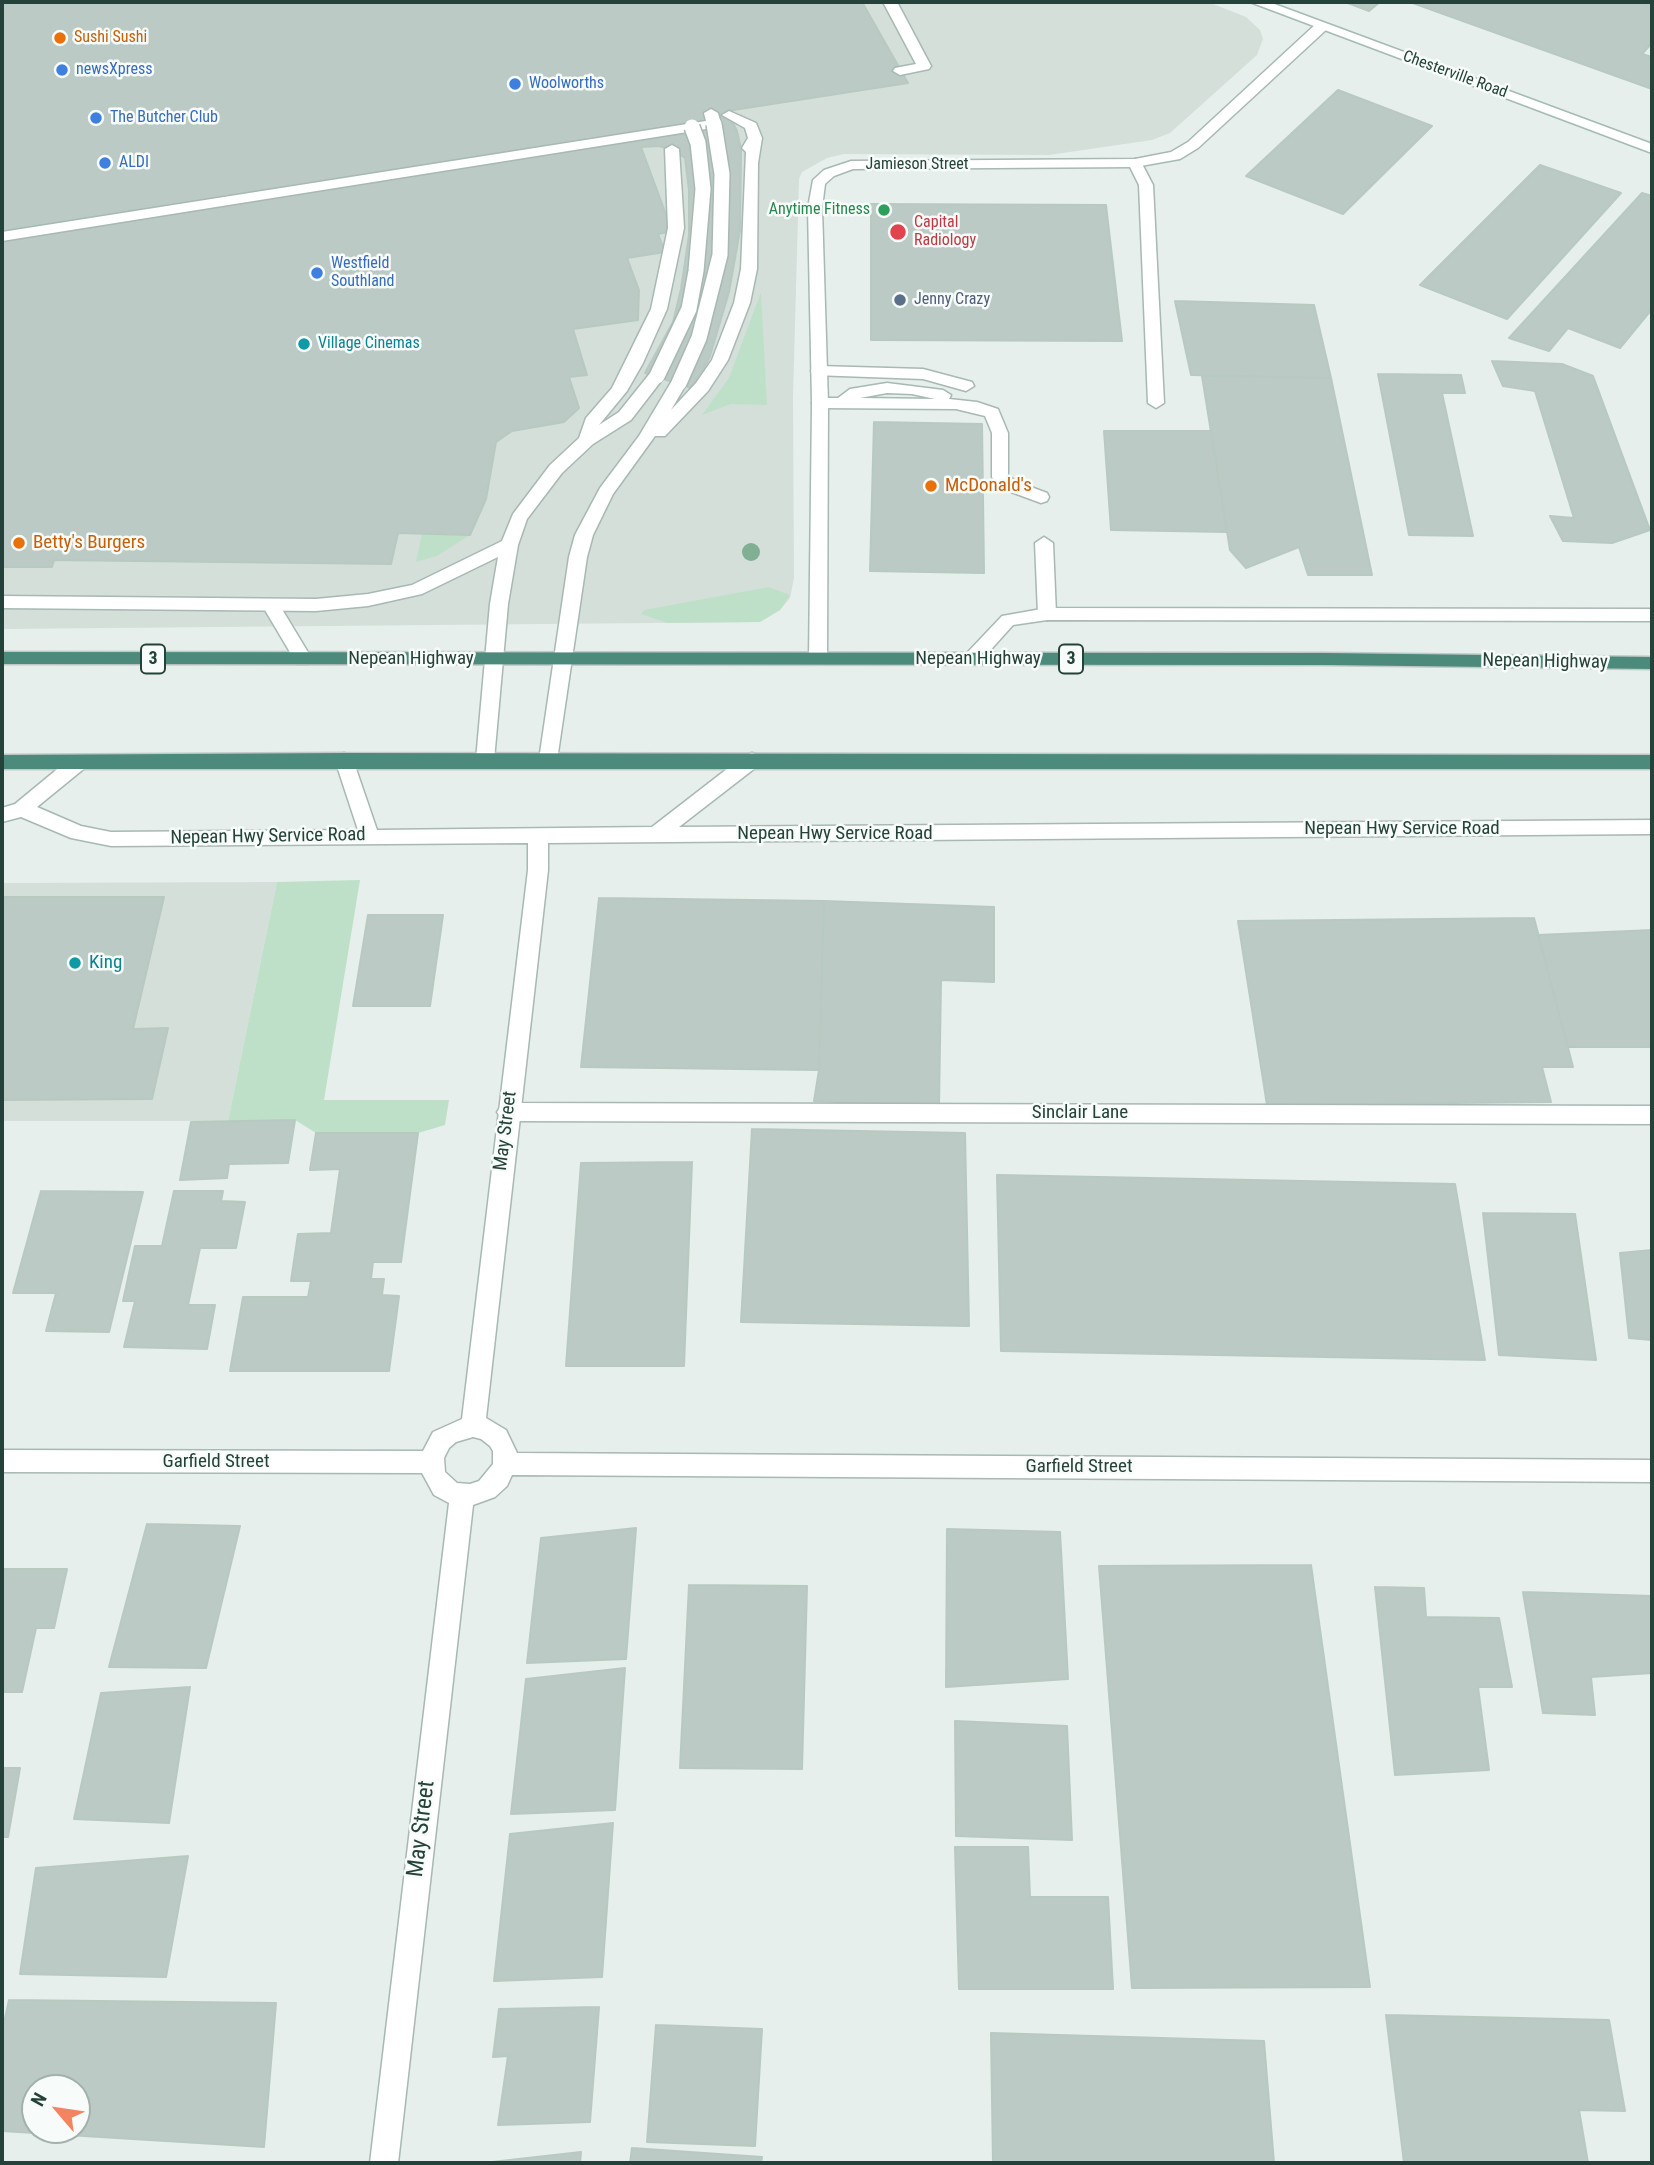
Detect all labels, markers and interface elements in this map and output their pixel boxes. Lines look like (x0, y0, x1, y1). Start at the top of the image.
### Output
place label: Sushi Sushi (74, 28, 147, 48)
marker: Sushi Sushi (52, 30, 68, 46)
street label: Chesterville Road (1400, 47, 1510, 103)
place label: newsXpress (76, 60, 152, 80)
marker: newsXpress (54, 62, 70, 78)
place label: Woolworths (529, 74, 604, 94)
marker: Woolworths (507, 76, 523, 92)
place label: The Butcher Club (110, 108, 218, 128)
marker: The Butcher Club (88, 110, 104, 126)
place label: ALDI (119, 153, 149, 173)
marker: ALDI (97, 155, 113, 171)
street label: Jamieson Street (866, 155, 968, 175)
place label: Anytime Fitness (769, 200, 870, 220)
marker: Anytime Fitness (876, 202, 892, 218)
place label: Capital Radiology (914, 213, 976, 251)
marker: Capital Radiology (888, 222, 908, 242)
place label: Westfield Southland (331, 254, 395, 292)
marker: Westfield Southland (309, 265, 325, 281)
place label: Jenny Crazy (914, 290, 990, 310)
marker: Jenny Crazy (892, 292, 908, 308)
place label: Village Cinemas (318, 334, 420, 354)
marker: Village Cinemas (296, 336, 312, 352)
place label: McDonald's (945, 475, 1032, 497)
marker: McDonald's (923, 478, 939, 494)
place label: Betty's Burgers (33, 532, 145, 554)
marker: Betty's Burgers (11, 535, 27, 551)
road number: 3 (141, 644, 165, 674)
road number: 3 (1059, 644, 1083, 674)
street label: Nepean Highway (348, 648, 474, 670)
street label: Nepean Highway (915, 648, 1041, 670)
street label: Nepean Highway (1482, 650, 1608, 674)
street label: Nepean Hwy Service Road (1304, 818, 1500, 840)
street label: Nepean Hwy Service Road (737, 823, 933, 845)
street label: Nepean Hwy Service Road (170, 824, 366, 850)
place label: King (89, 952, 122, 974)
marker: King (67, 955, 83, 971)
street label: May Street (490, 1090, 522, 1172)
street label: Sinclair Lane (1032, 1102, 1128, 1124)
street label: Garfield Street (162, 1451, 270, 1473)
street label: Garfield Street (1025, 1456, 1133, 1478)
street label: May Street (402, 1779, 442, 1879)
north arrow (21, 2074, 91, 2144)
text: N (26, 2089, 52, 2110)

